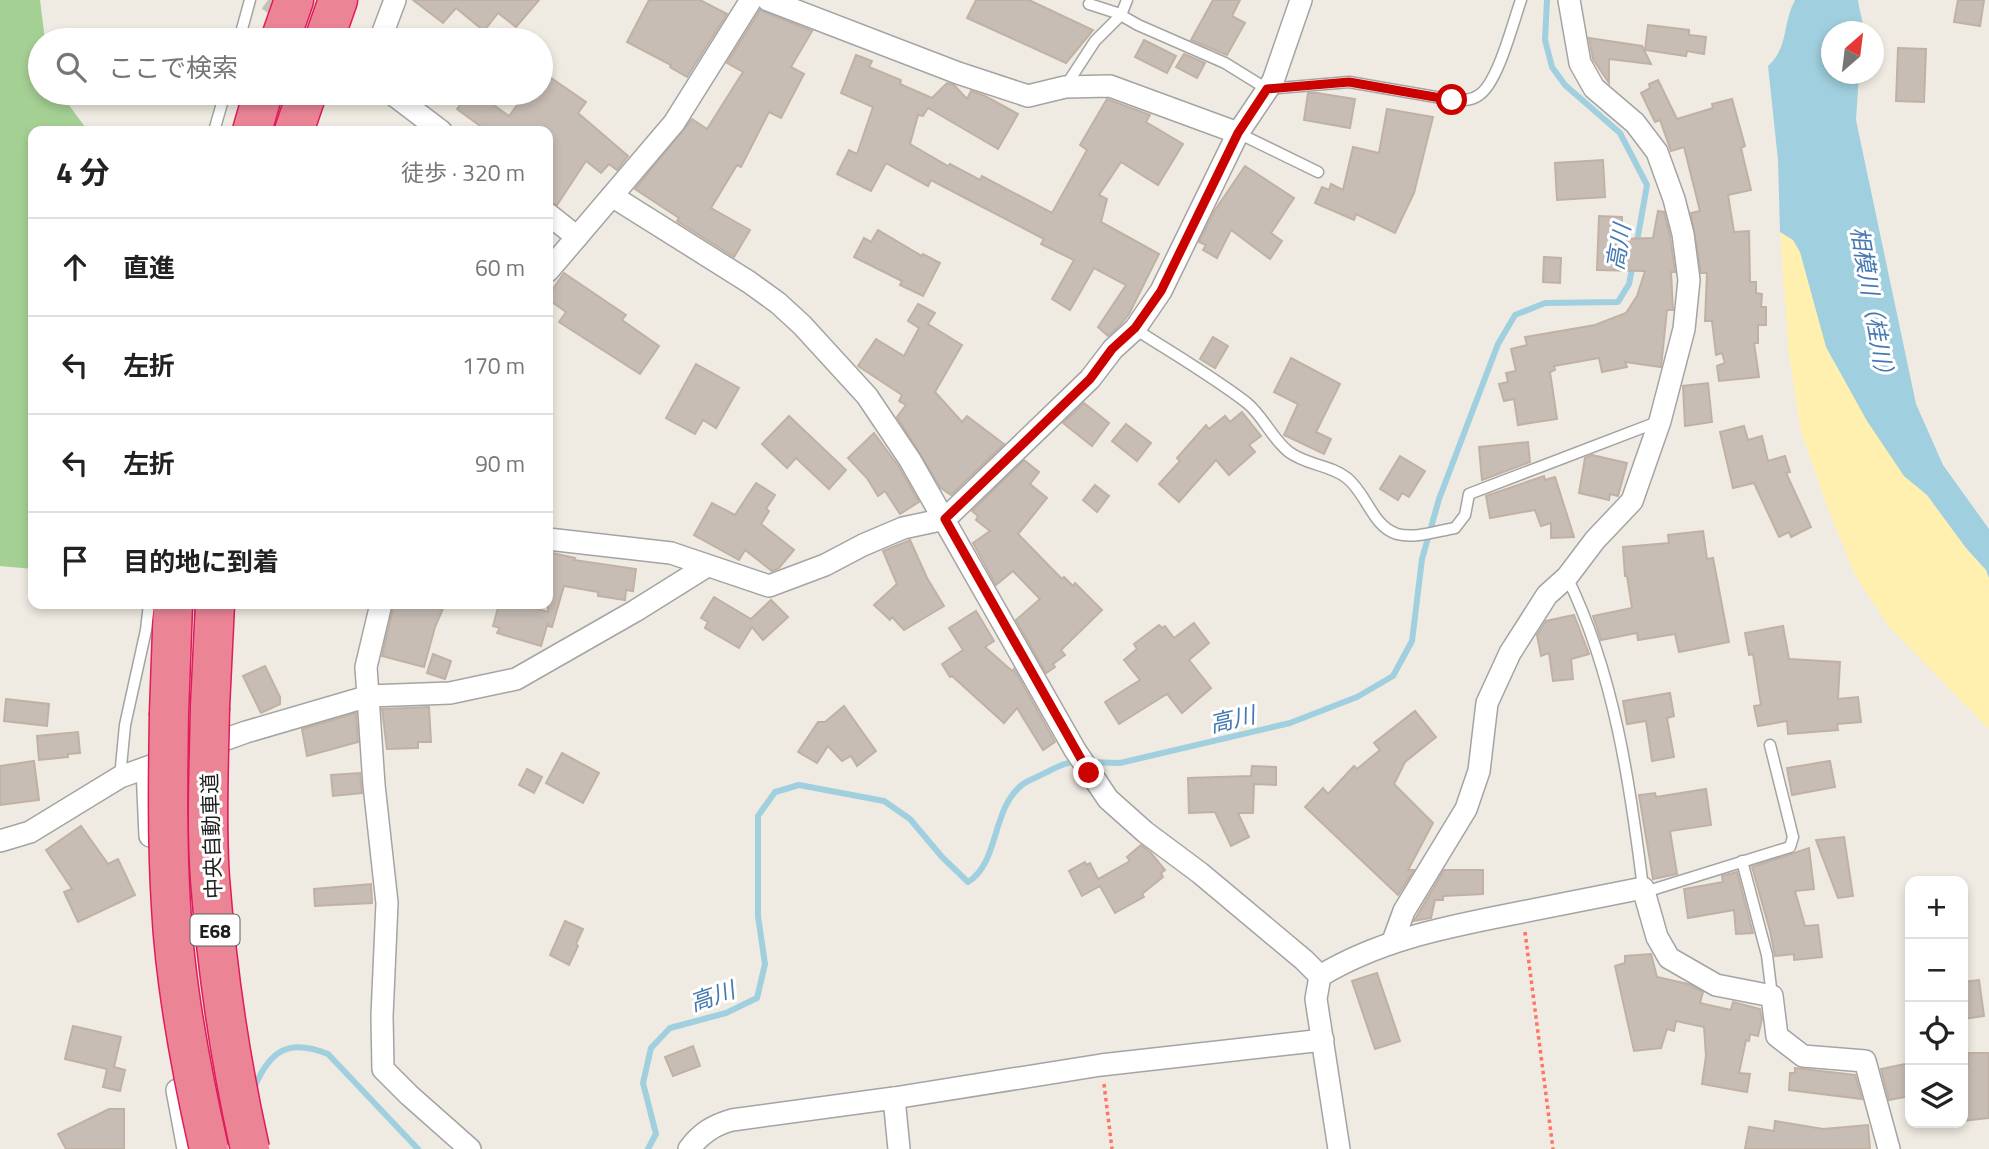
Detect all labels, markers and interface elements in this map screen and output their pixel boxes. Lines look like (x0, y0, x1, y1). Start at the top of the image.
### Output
north arrow (1821, 21, 1884, 84)
search box (28, 28, 553, 105)
icon: search (52, 48, 90, 86)
text: ここで検索 (108, 48, 238, 87)
route start (1436, 84, 1467, 115)
text: 4 分 (56, 149, 109, 195)
text: 徒歩 · 320 m (401, 155, 525, 190)
water label: 高川 (1597, 218, 1640, 273)
water label: 相模川（桂川） (1842, 224, 1904, 388)
icon: ahead (56, 248, 94, 286)
text: 直進 (123, 248, 175, 287)
text: 60 m (475, 250, 525, 285)
icon: left (56, 346, 94, 384)
text: 左折 (123, 346, 175, 385)
text: 170 m (462, 348, 525, 383)
icon: left (56, 444, 94, 482)
text: 左折 (123, 444, 175, 483)
text: 90 m (475, 446, 525, 481)
icon: arrive (56, 542, 94, 580)
text: 目的地に到着 (123, 542, 279, 581)
water label: 高川 (1206, 696, 1261, 741)
route end (1073, 757, 1104, 788)
street label: 中央自動車道 (193, 772, 229, 900)
map controls (1905, 876, 1968, 1128)
button: + (1905, 876, 1968, 939)
road number: E68 (190, 914, 240, 946)
button: − (1905, 939, 1968, 1002)
water label: 高川 (685, 971, 742, 1020)
button: locate (1905, 1002, 1968, 1065)
button: layers (1905, 1065, 1968, 1128)

